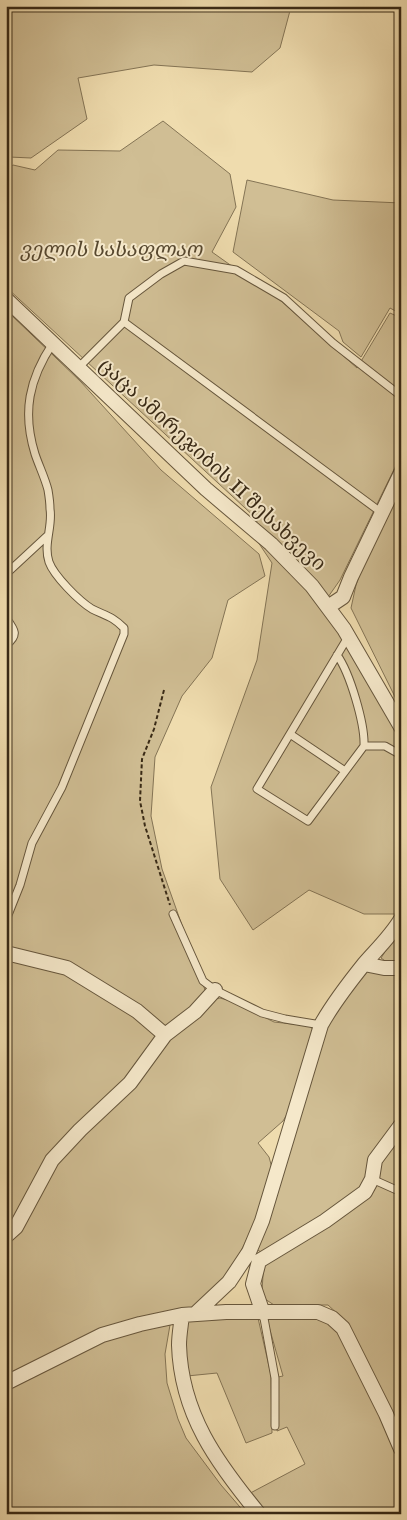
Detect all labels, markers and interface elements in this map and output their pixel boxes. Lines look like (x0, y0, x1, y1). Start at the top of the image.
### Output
park label: ველის სასაფლაო (20, 238, 203, 263)
street label: ცაცა ამირეჯიბის II შესახვევი (93, 353, 331, 577)

